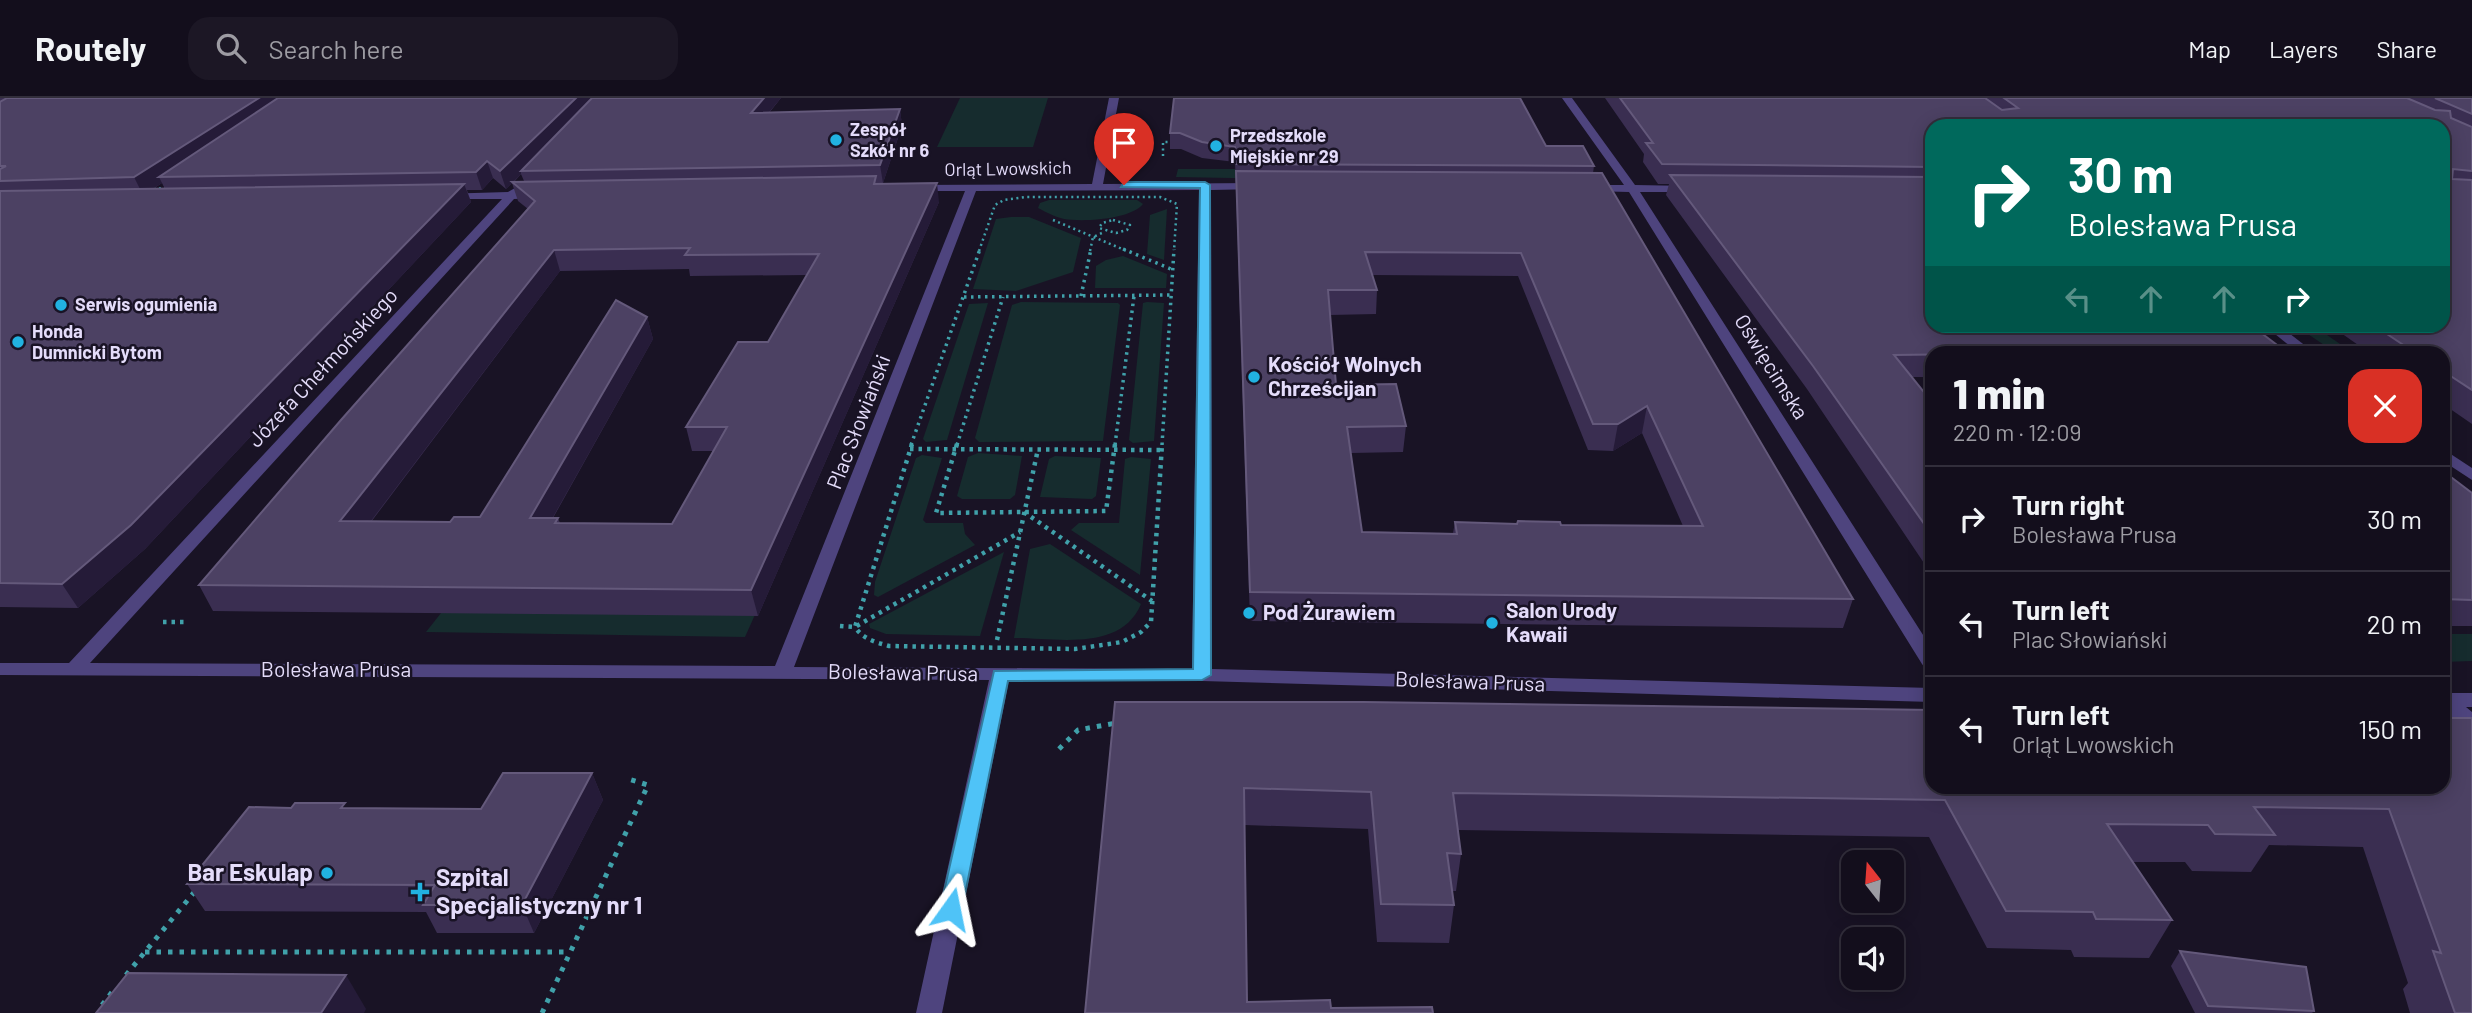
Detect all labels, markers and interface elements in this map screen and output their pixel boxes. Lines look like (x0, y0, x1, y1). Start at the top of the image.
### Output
search box (188, 17, 678, 80)
text: Routely (35, 28, 146, 68)
icon: search (212, 29, 250, 67)
text: Search here (268, 33, 404, 64)
text: Map (2188, 34, 2231, 63)
text: Layers (2269, 34, 2338, 63)
text: Share (2376, 34, 2437, 63)
pin (1094, 113, 1154, 185)
place label: Zespół Szkół nr 6 (850, 118, 929, 161)
icon: arrive (1105, 124, 1143, 162)
place label: Przedszkole Miejskie nr 29 (1230, 124, 1339, 167)
marker: Zespół Szkół nr 6 (828, 132, 844, 148)
marker: Przedszkole Miejskie nr 29 (1208, 138, 1224, 154)
text: 30 m (2068, 144, 2173, 203)
icon: right (1953, 147, 2044, 238)
street label: Orląt Lwowskich (944, 156, 1072, 180)
text: Bolesława Prusa (2068, 204, 2297, 242)
icon: left (2059, 280, 2097, 318)
icon: ahead (2132, 280, 2170, 318)
icon: ahead (2205, 280, 2243, 318)
icon: right (2278, 280, 2316, 318)
street label: Józefa Chełmońskiego (242, 282, 402, 452)
place label: Serwis ogumienia (75, 293, 217, 315)
marker: Serwis ogumienia (53, 297, 69, 313)
street label: Oświęcimska (1730, 309, 1814, 423)
place label: Honda Dumnicki Bytom (32, 320, 162, 363)
marker: Honda Dumnicki Bytom (10, 334, 26, 350)
street label: Plac Słowiański (820, 351, 895, 492)
place label: Kościół Wolnych Chrześcijan (1268, 351, 1422, 400)
text: 1 min (1953, 367, 2045, 417)
marker: Kościół Wolnych Chrześcijan (1246, 369, 1262, 385)
button: close (2348, 369, 2422, 443)
text: 220 m · 12:09 (1953, 418, 2081, 446)
text: Turn right (2012, 489, 2125, 520)
icon: right (1953, 500, 1991, 538)
text: 30 m (2367, 503, 2422, 534)
text: Bolesława Prusa (2012, 520, 2177, 548)
text: Turn left (2012, 594, 2110, 625)
place label: Salon Urody Kawaii (1506, 597, 1618, 646)
place label: Pod Żurawiem (1263, 599, 1395, 624)
marker: Pod Żurawiem (1241, 605, 1257, 621)
icon: left (1953, 605, 1991, 643)
text: 20 m (2367, 608, 2422, 639)
marker: Salon Urody Kawaii (1484, 615, 1500, 631)
text: Plac Słowiański (2012, 625, 2168, 653)
street label: Bolesława Prusa (261, 656, 411, 681)
street label: Bolesława Prusa (828, 658, 978, 685)
street label: Bolesława Prusa (1394, 665, 1546, 696)
text: Turn left (2012, 699, 2110, 730)
icon: left (1953, 710, 1991, 748)
text: 150 m (2358, 713, 2422, 744)
text: Orląt Lwowskich (2012, 730, 2174, 758)
north arrow (1841, 850, 1904, 914)
map controls (1841, 850, 1904, 990)
place label: Bar Eskulap (187, 857, 313, 886)
place label: Szpital Specjalistyczny nr 1 (436, 862, 642, 919)
marker: Bar Eskulap (319, 865, 335, 881)
position arrow (914, 872, 988, 946)
marker: Szpital Specjalistyczny nr 1 (410, 882, 430, 902)
button: sound (1841, 927, 1904, 990)

